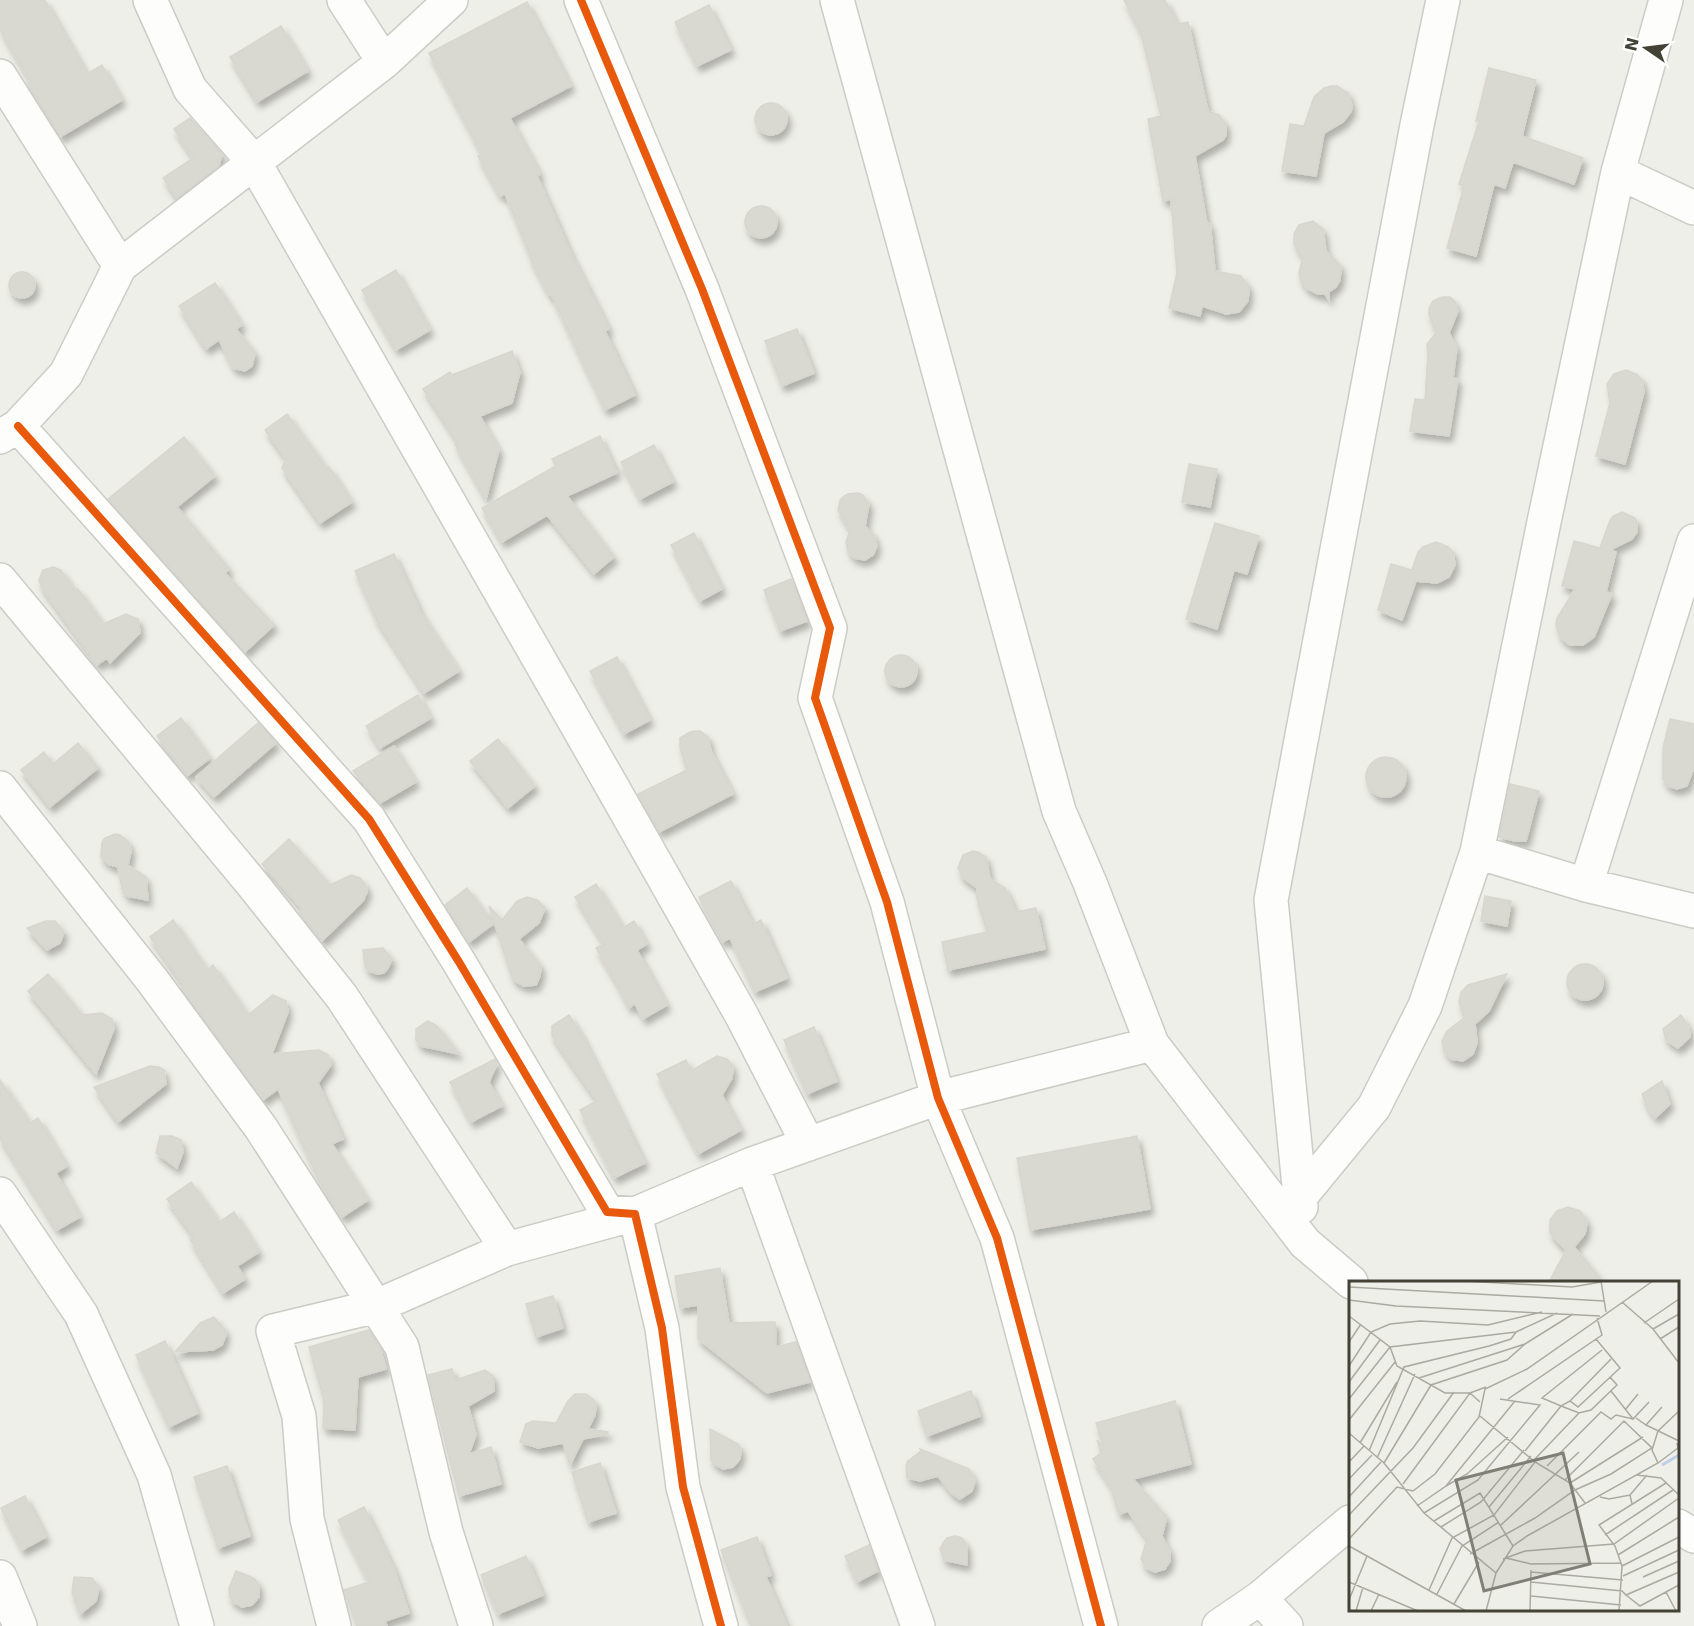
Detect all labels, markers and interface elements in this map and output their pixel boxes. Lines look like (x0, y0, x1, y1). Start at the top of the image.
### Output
north arrow (1616, 18, 1676, 78)
text: N (1621, 36, 1643, 53)
inset map (1349, 1281, 1679, 1611)

